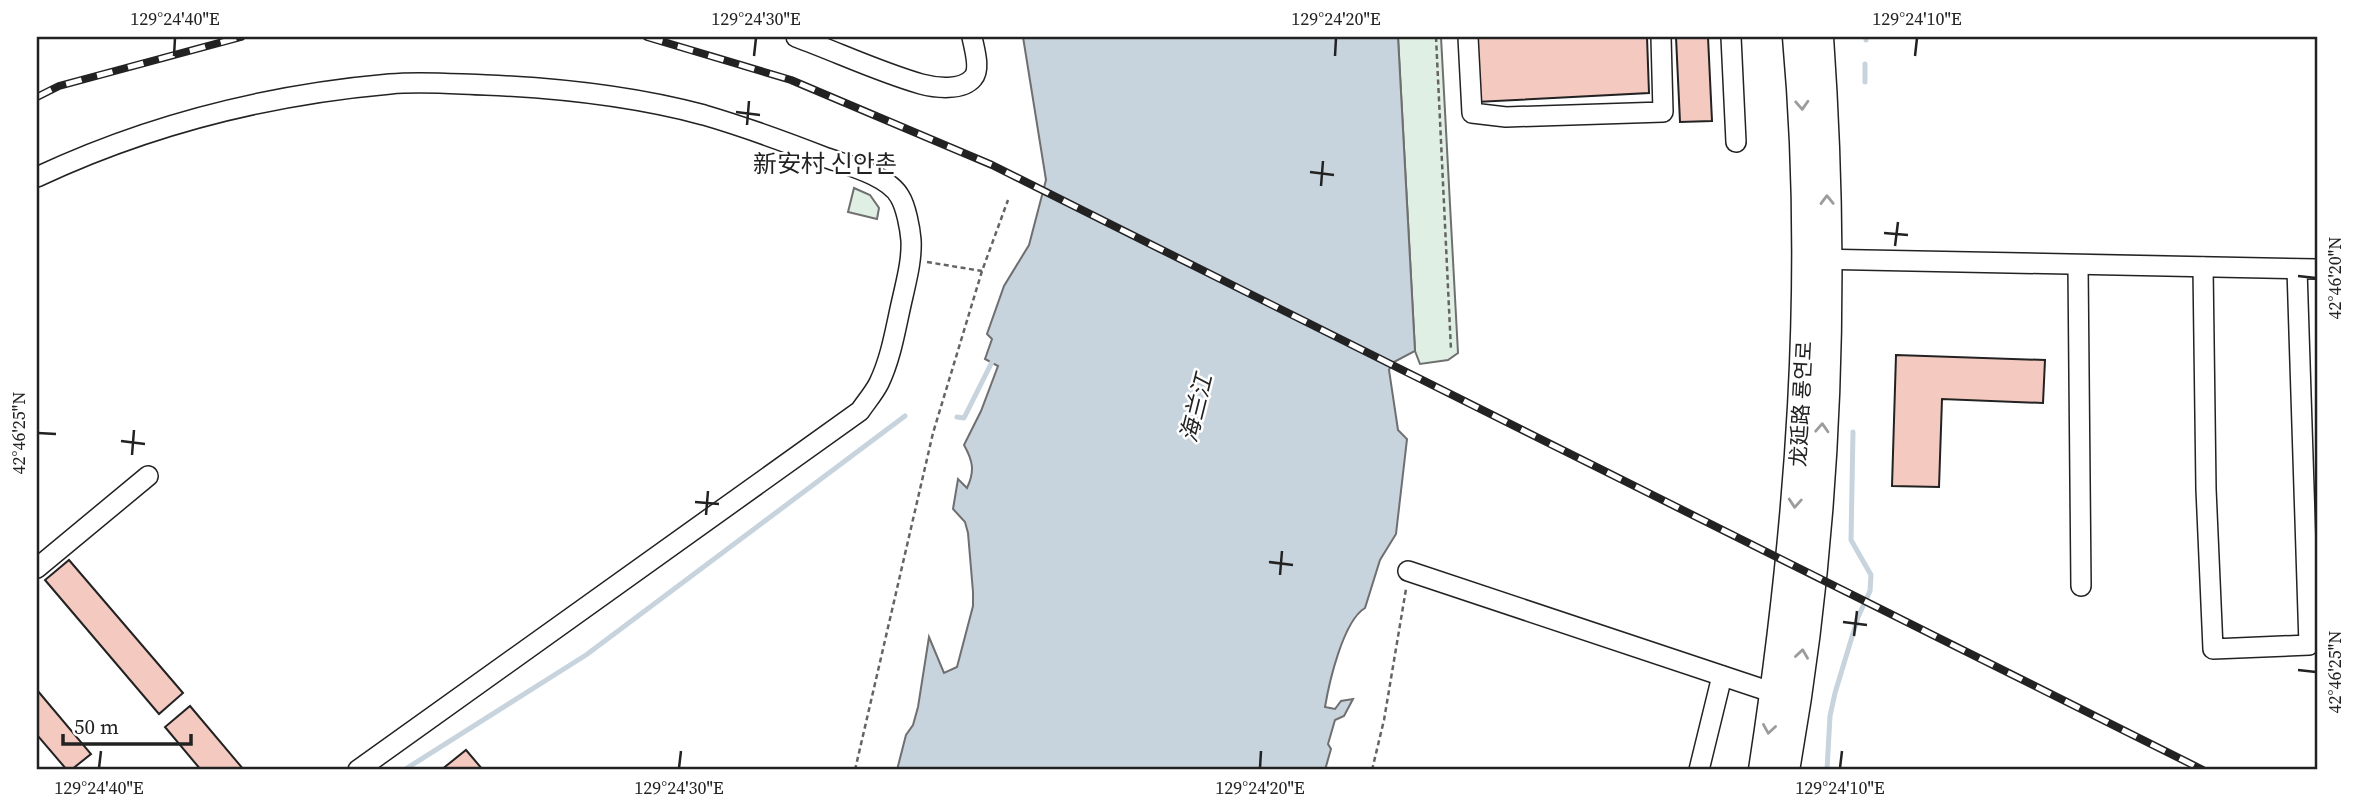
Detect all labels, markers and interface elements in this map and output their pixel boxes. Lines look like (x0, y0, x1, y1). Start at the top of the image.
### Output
text: 129°24'40"E (130, 6, 220, 31)
text: 129°24'30"E (711, 6, 801, 31)
text: 129°24'20"E (1291, 6, 1381, 31)
text: 129°24'10"E (1872, 6, 1962, 31)
one-way arrow (1795, 100, 1810, 111)
district label: 新安村 신안촌 (753, 147, 897, 180)
one-way arrow (1819, 195, 1835, 205)
text: 42°46'20"N (2322, 237, 2347, 319)
street label: 龙延路 룡연로 (1783, 340, 1819, 468)
water label: 海兰江 (1172, 368, 1221, 445)
text: 42°46'25"N (6, 392, 31, 474)
one-way arrow (1815, 422, 1830, 433)
one-way arrow (1788, 498, 1803, 509)
text: 42°46'25"N (2322, 631, 2347, 713)
one-way arrow (1795, 648, 1810, 660)
scale bar (63, 702, 191, 746)
text: 50 m (74, 712, 119, 741)
one-way arrow (1762, 723, 1777, 735)
text: 129°24'40"E (54, 775, 144, 800)
text: 129°24'30"E (634, 775, 724, 800)
text: 129°24'20"E (1215, 775, 1305, 800)
text: 129°24'10"E (1795, 775, 1885, 800)

